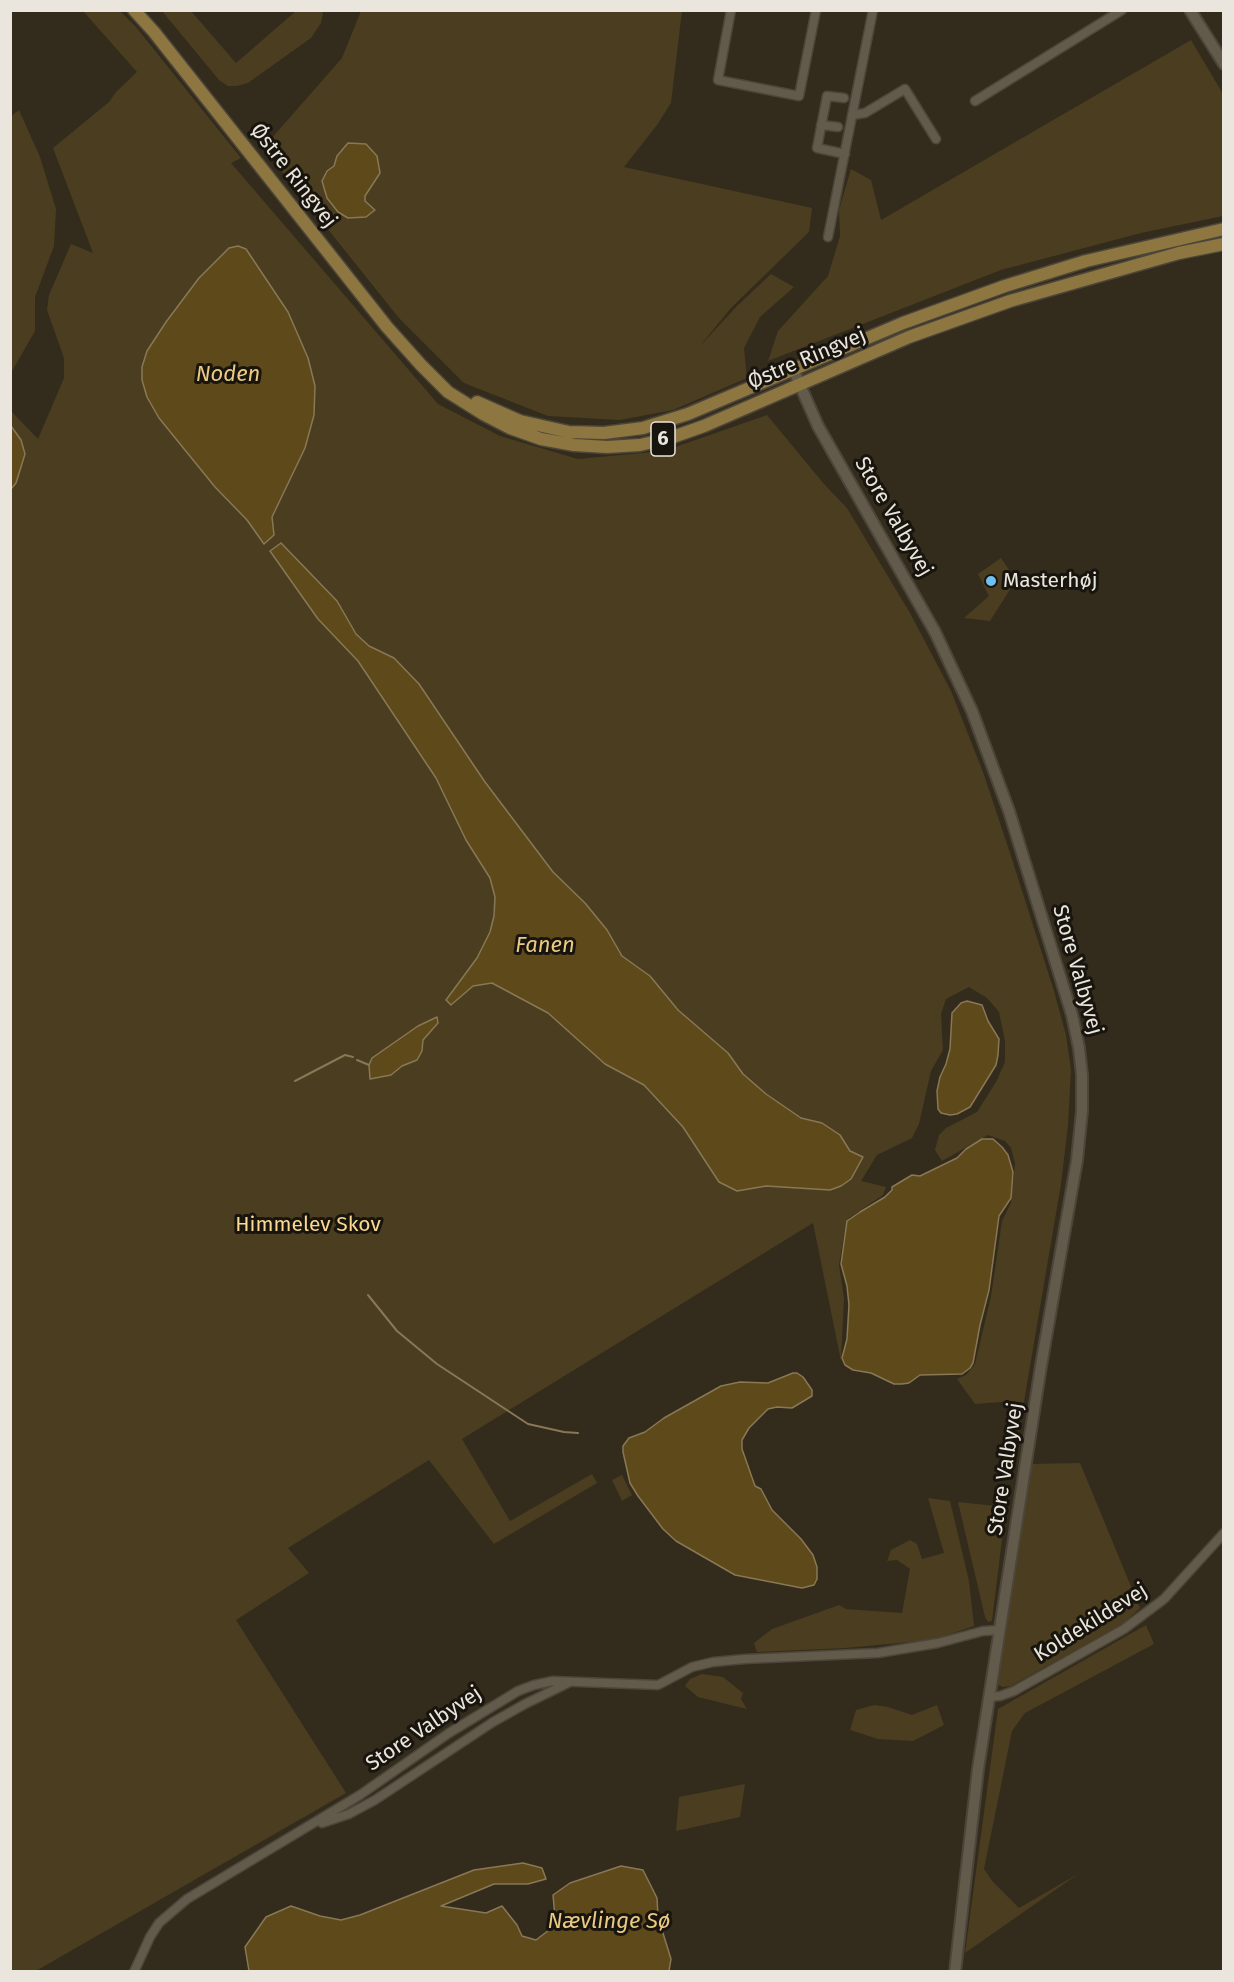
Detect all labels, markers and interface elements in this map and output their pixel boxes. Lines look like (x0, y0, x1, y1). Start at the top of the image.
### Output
street label: Østre Ringvej (244, 119, 342, 233)
street label: Østre Ringvej (744, 323, 870, 395)
water label: Noden (196, 362, 260, 388)
road number: 6 (651, 422, 675, 456)
street label: Store Valbyvej (849, 453, 937, 581)
place label: Masterhøj (1003, 568, 1098, 594)
marker: Masterhøj (984, 574, 998, 588)
street label: Store Valbyvej (1046, 902, 1108, 1038)
water label: Fanen (515, 933, 575, 959)
park label: Himmelev Skov (235, 1212, 381, 1238)
street label: Store Valbyvej (983, 1401, 1029, 1537)
street label: Koldekildevej (1030, 1578, 1152, 1668)
street label: Store Valbyvej (361, 1681, 487, 1777)
water label: Nævlinge Sø (547, 1909, 671, 1935)

